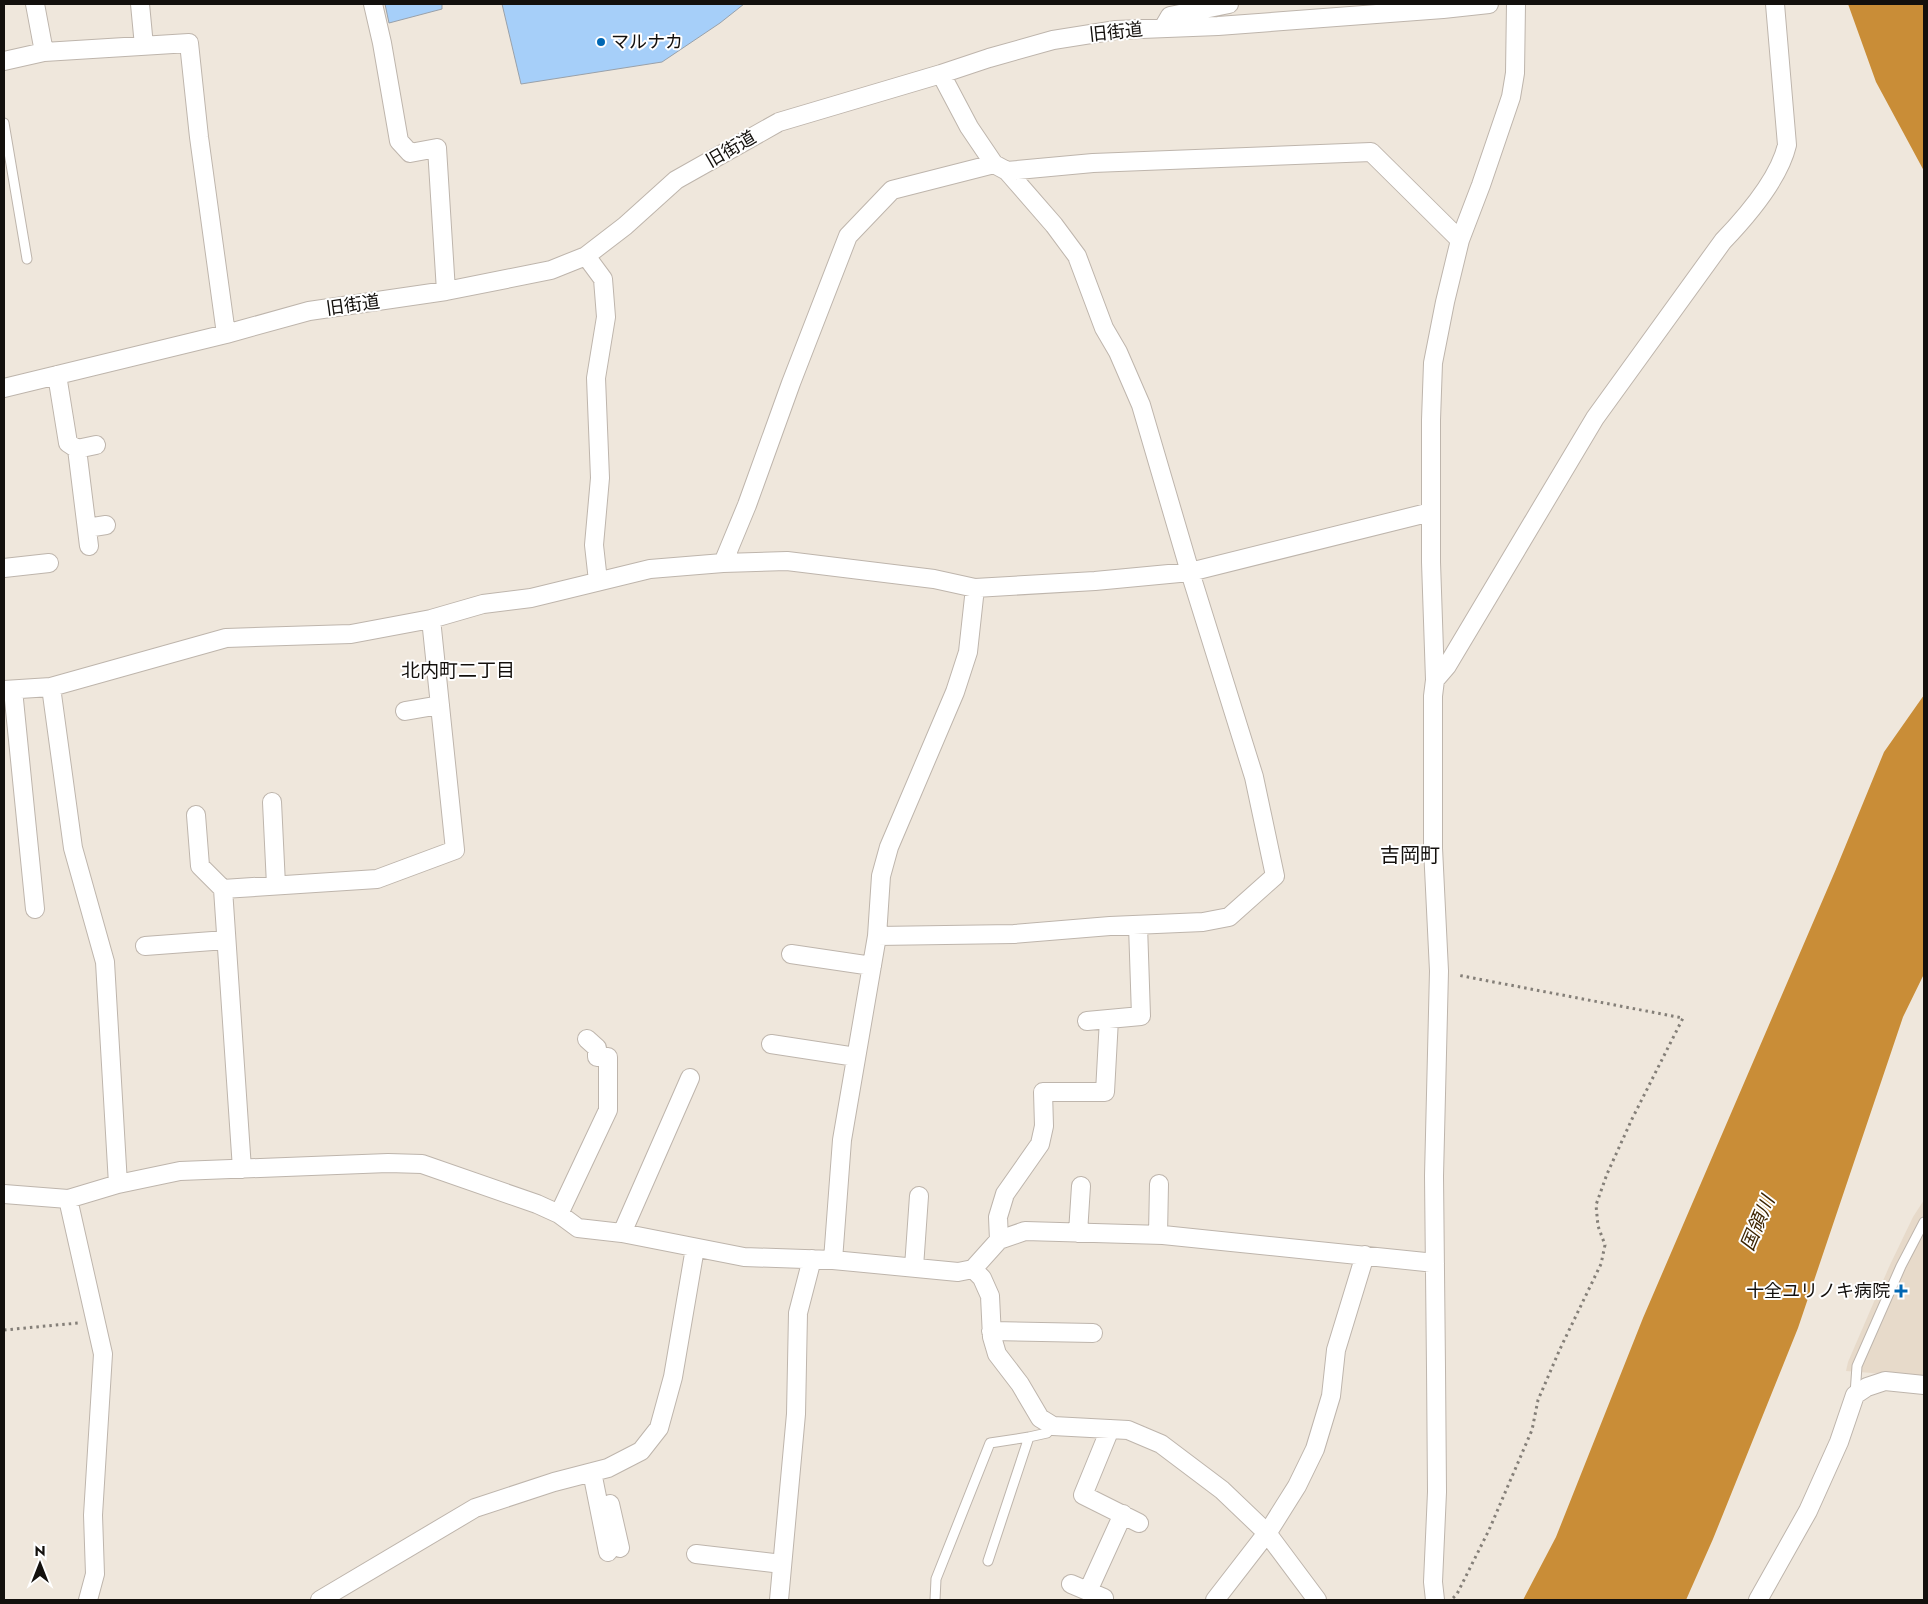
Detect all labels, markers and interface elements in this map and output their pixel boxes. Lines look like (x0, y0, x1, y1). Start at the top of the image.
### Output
street label: 旧街道 (1088, 16, 1144, 48)
place label: マルナカ (611, 29, 683, 55)
marker: マルナカ (595, 36, 607, 48)
street label: 旧街道 (701, 124, 761, 174)
street label: 旧街道 (324, 288, 382, 322)
district label: 北内町二丁目 (401, 657, 515, 684)
district label: 吉岡町 (1380, 841, 1440, 870)
water label: 国領川 (1734, 1190, 1782, 1255)
place label: 十全ユリノキ病院 (1746, 1278, 1890, 1304)
marker: 十全ユリノキ病院 (1894, 1284, 1908, 1298)
north arrow (15, 1539, 65, 1589)
text: N (34, 1541, 46, 1561)

